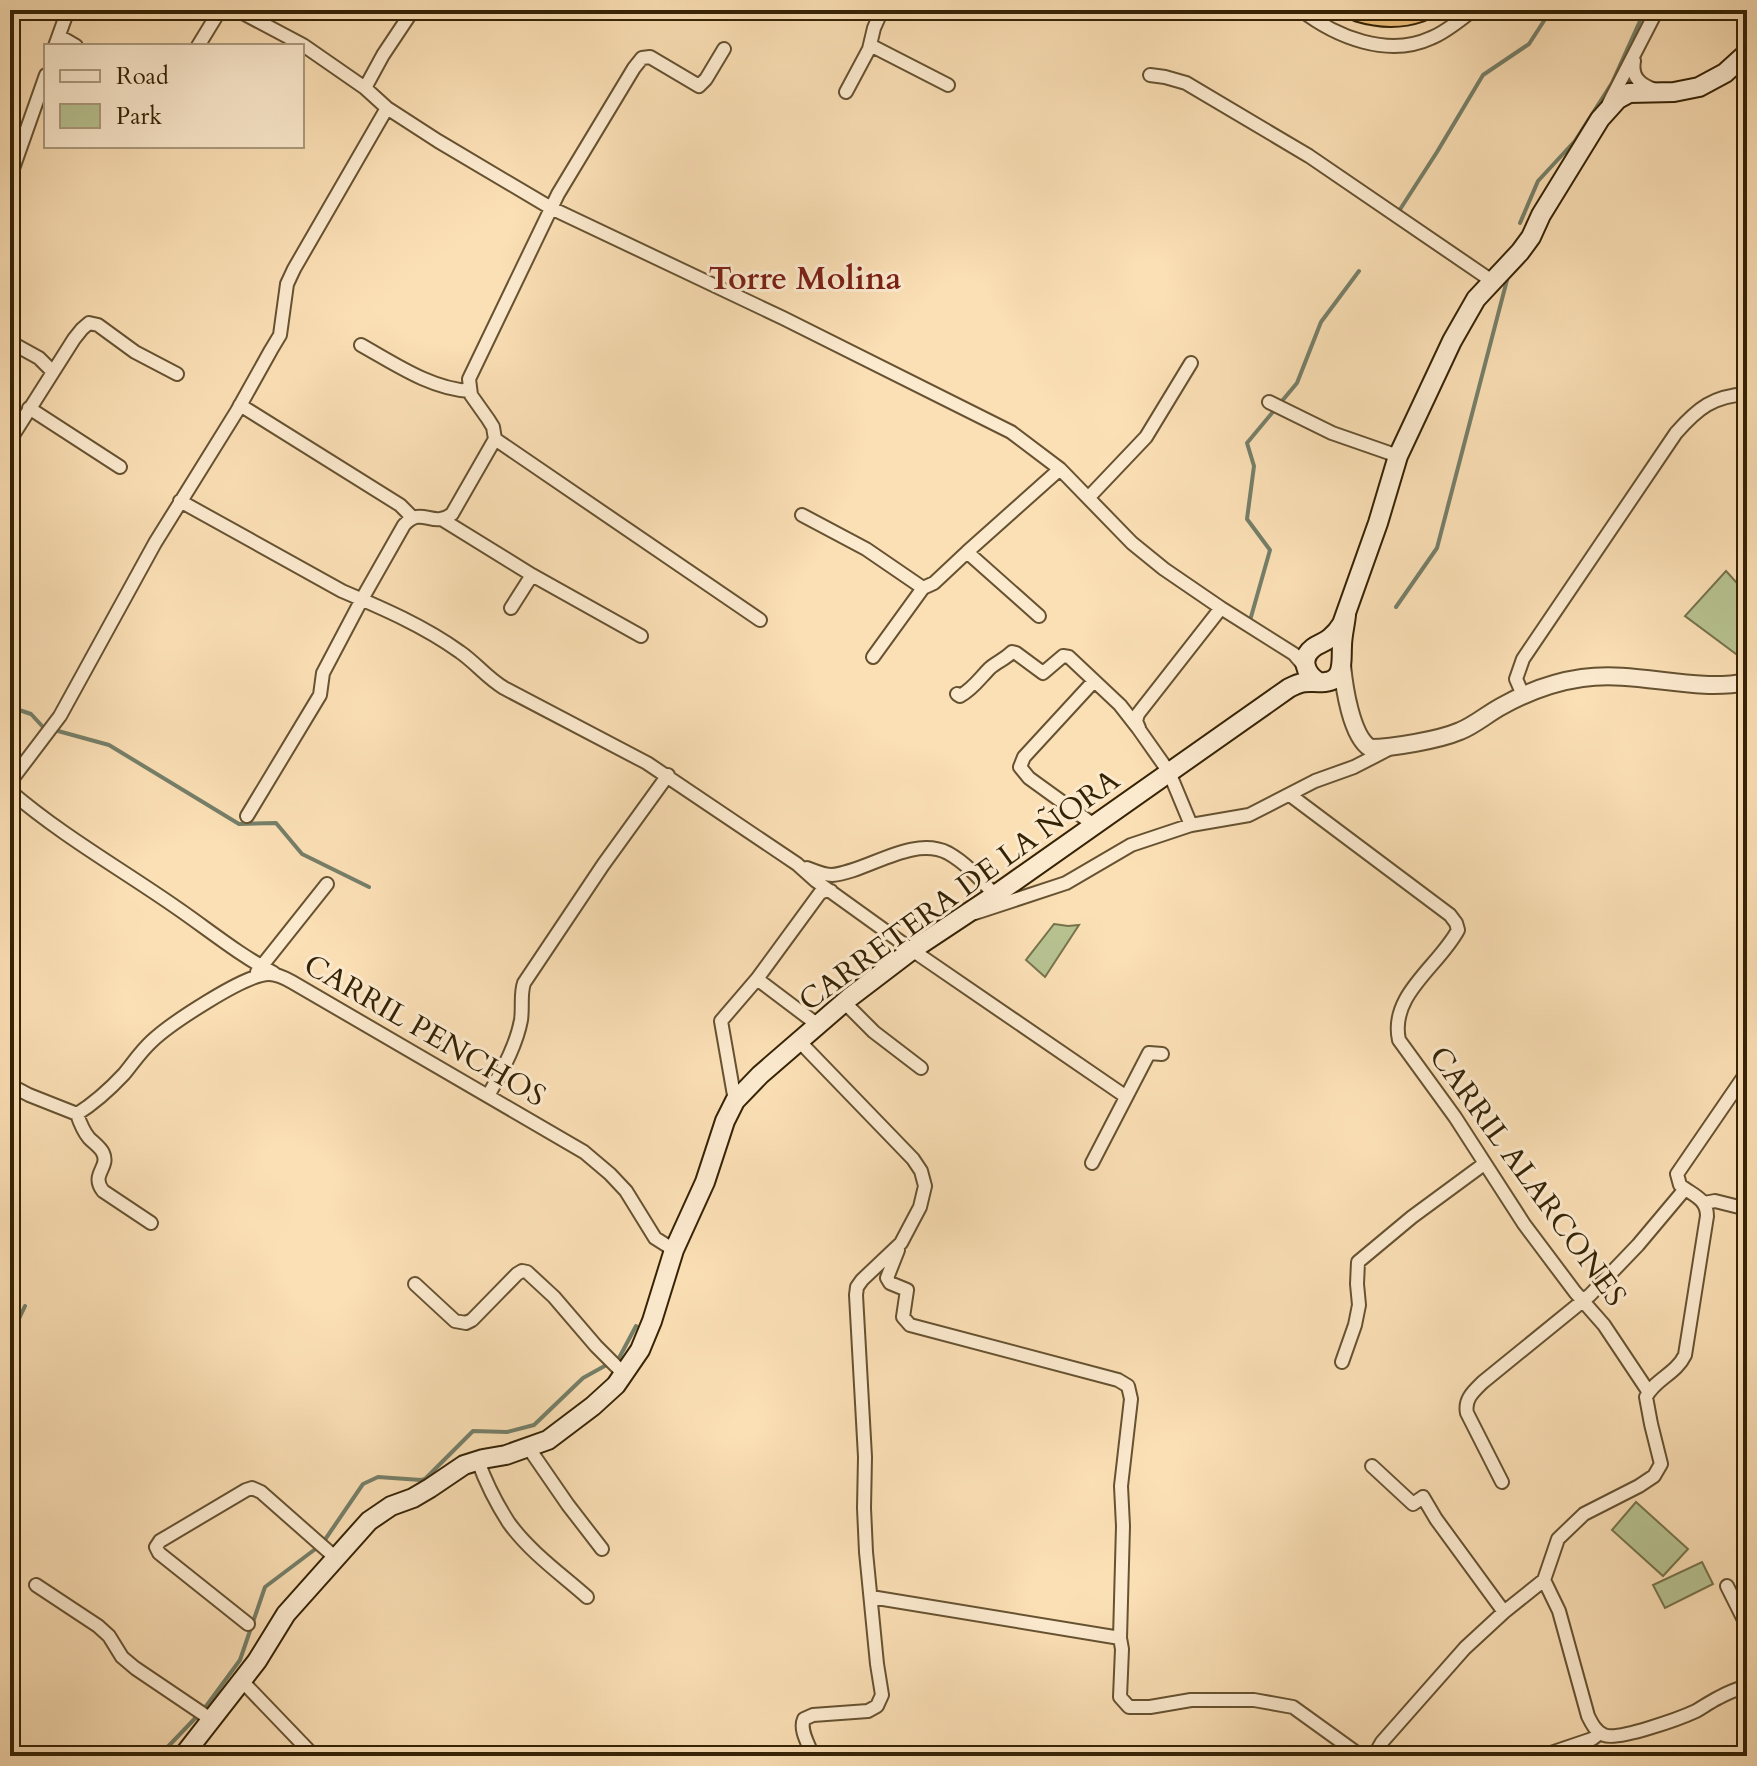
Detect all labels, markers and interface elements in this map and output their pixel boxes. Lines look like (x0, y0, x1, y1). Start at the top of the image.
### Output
legend (44, 44, 304, 148)
text: Road (116, 60, 169, 93)
text: Park (116, 100, 162, 133)
district label: Torre Molina (709, 257, 902, 301)
street label: CARRETERA DE LA ÑORA (791, 760, 1129, 1021)
street label: CARRIL PENCHOS (296, 944, 553, 1116)
street label: CARRIL ALARCONES (1419, 1038, 1636, 1315)

